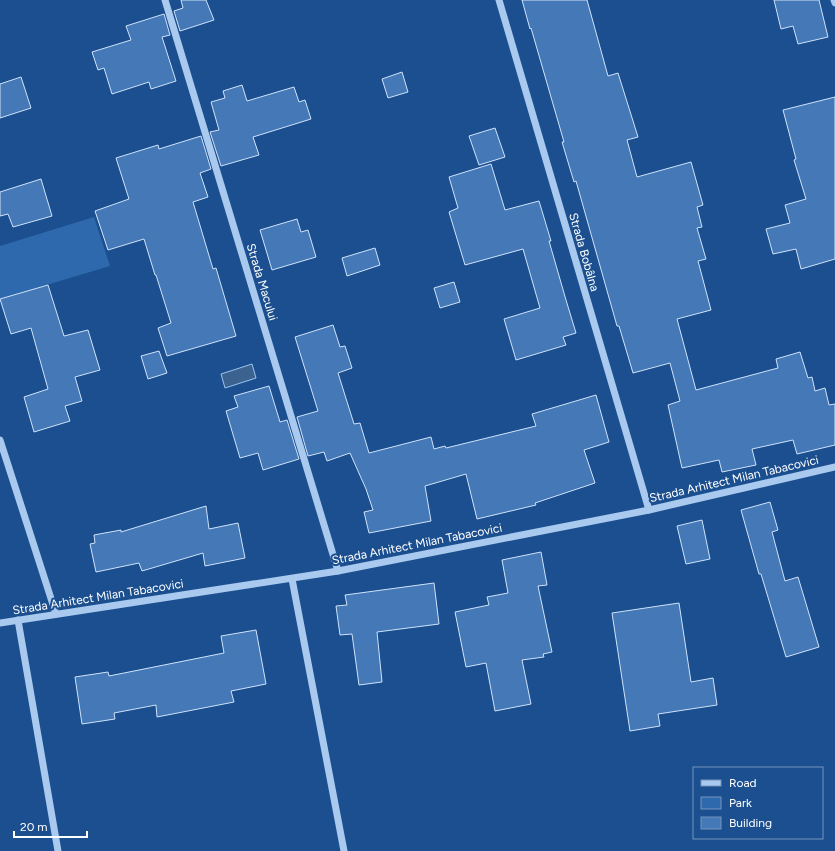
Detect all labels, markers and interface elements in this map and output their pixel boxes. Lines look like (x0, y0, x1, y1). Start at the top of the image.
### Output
street label: Strada Bobâlna (566, 211, 602, 293)
street label: Strada Macului (244, 242, 280, 322)
street label: Strada Arhitect Milan Tabacovici (648, 453, 820, 505)
street label: Strada Arhitect Milan Tabacovici (331, 521, 503, 567)
street label: Strada Arhitect Milan Tabacovici (11, 577, 185, 617)
legend (693, 767, 823, 839)
text: Road (729, 776, 757, 790)
text: Park (729, 796, 752, 810)
scale bar (14, 813, 87, 839)
text: Building (729, 816, 772, 830)
text: 20 m (20, 820, 48, 834)

